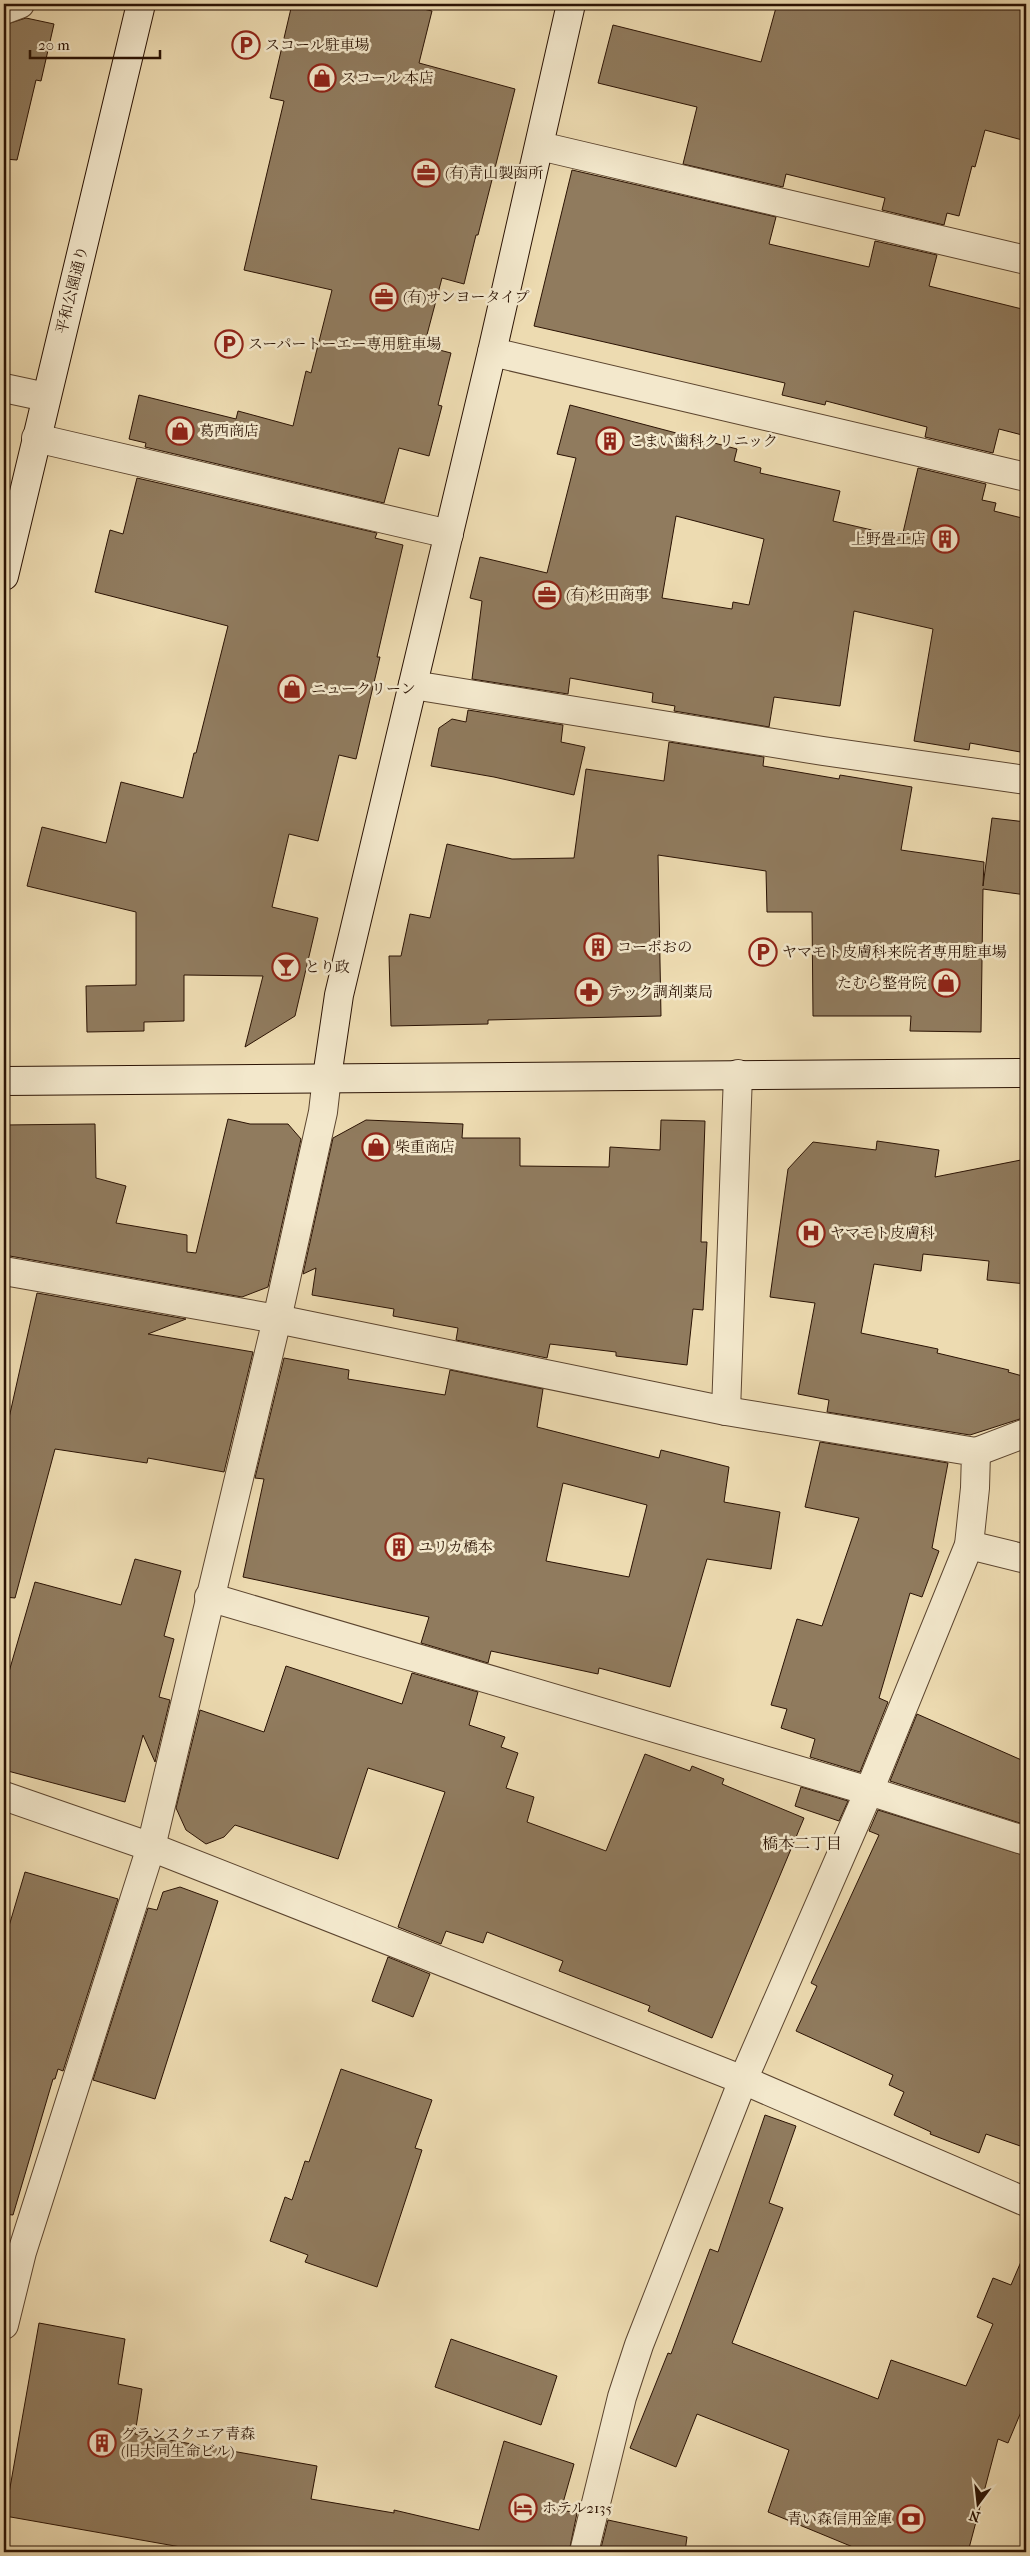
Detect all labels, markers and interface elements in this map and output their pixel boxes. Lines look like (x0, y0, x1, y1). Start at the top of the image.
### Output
scale bar (30, 28, 160, 60)
parking icon: スコール駐車場 (231, 30, 261, 60)
text: 20 m (38, 36, 70, 54)
place label: スコール駐車場 (265, 36, 370, 54)
shop icon: スコール 本店 (307, 63, 337, 93)
place label: スコール 本店 (341, 69, 434, 87)
office icon: (有)青山製函所 (411, 158, 441, 188)
place label: (有)青山製函所 (445, 164, 543, 182)
street label: 平和公園通り (52, 244, 92, 336)
office icon: (有)サンヨータイプ (369, 282, 399, 312)
place label: (有)サンヨータイプ (403, 288, 530, 306)
parking icon: スーパートーエー専用駐車場 (214, 329, 244, 359)
place label: スーパートーエー専用駐車場 (248, 335, 442, 353)
shop icon: 葛西商店 (165, 416, 195, 446)
place label: 葛西商店 (199, 422, 259, 440)
building icon: こまい歯科クリニック (595, 426, 625, 456)
place label: こまい歯科クリニック (629, 432, 778, 450)
building icon: 上野畳工店 (930, 524, 960, 554)
place label: 上野畳工店 (851, 530, 926, 548)
office icon: (有)杉田商事 (532, 580, 562, 610)
place label: (有)杉田商事 (566, 586, 649, 604)
shop icon: ニュークリーン (277, 674, 307, 704)
place label: ニュークリーン (311, 680, 416, 698)
building icon: コーポおの (583, 932, 613, 962)
parking icon: ヤマモト皮膚科来院者専用駐車場 (748, 937, 778, 967)
place label: コーポおの (617, 938, 692, 956)
place label: ヤマモト皮膚科来院者専用駐車場 (782, 943, 1007, 961)
bar icon: とり政 (271, 952, 301, 982)
place label: とり政 (305, 958, 350, 976)
shop icon: たむら整骨院 (931, 968, 961, 998)
place label: たむら整骨院 (837, 974, 927, 992)
pharmacy icon: テック調剤薬局 (574, 977, 604, 1007)
place label: テック調剤薬局 (608, 983, 713, 1001)
shop icon: 柴重商店 (361, 1132, 391, 1162)
place label: 柴重商店 (395, 1138, 455, 1156)
hospital icon: ヤマモト皮膚科 (796, 1218, 826, 1248)
place label: ヤマモト皮膚科 (830, 1224, 935, 1242)
building icon: ユリカ橋本 (384, 1532, 414, 1562)
place label: ユリカ橋本 (418, 1538, 493, 1556)
district label: 橋本二丁目 (762, 1834, 842, 1853)
place label: グランスクエア青森 (旧大同生命ビル) (121, 2425, 255, 2460)
building icon: グランスクエア青森 (旧大同生命ビル) (87, 2428, 117, 2458)
north arrow (952, 2478, 1002, 2528)
hotel icon: ホテル2135 (508, 2493, 538, 2523)
place label: ホテル2135 (542, 2499, 612, 2517)
bank icon: 青い森信用金庫 (896, 2504, 926, 2534)
text: N (967, 2506, 982, 2526)
place label: 青い森信用金庫 (787, 2510, 892, 2528)

